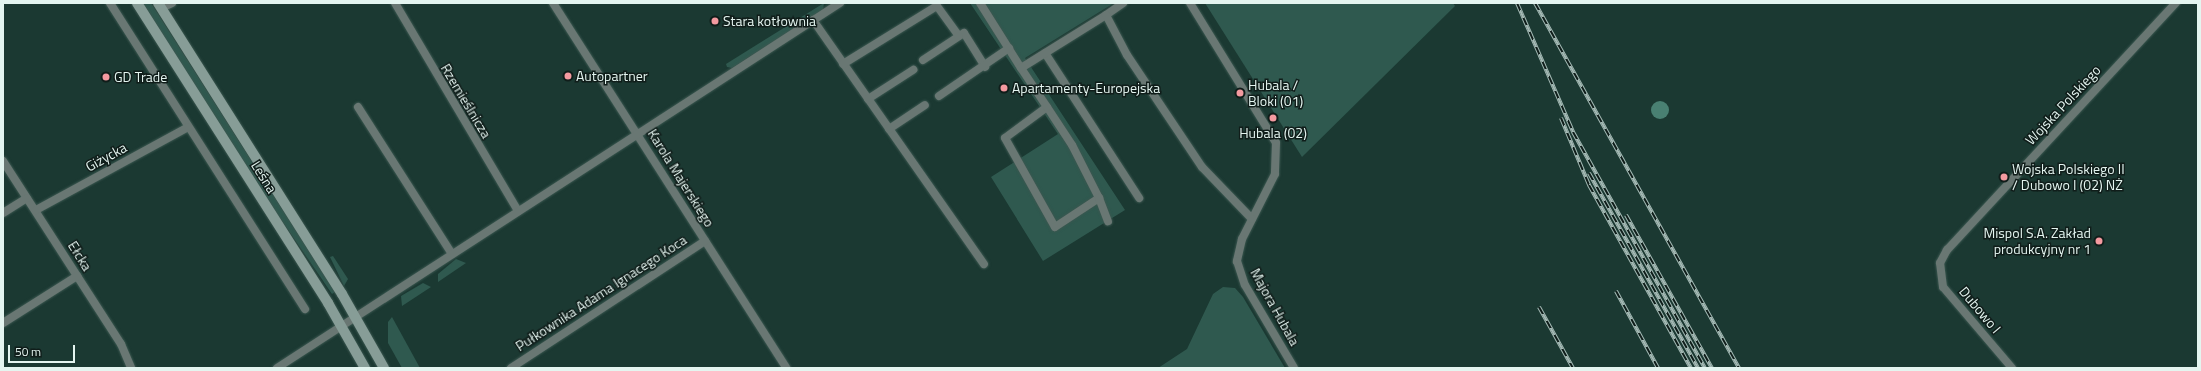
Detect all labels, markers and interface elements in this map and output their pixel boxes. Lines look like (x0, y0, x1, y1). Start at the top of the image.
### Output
place label: Stara kotłownia (723, 13, 816, 29)
marker: Stara kotłownia (710, 16, 720, 26)
street label: Rzemieślnicza (437, 61, 495, 141)
street label: Wojska Polskiego (2022, 62, 2104, 148)
place label: Autopartner (576, 68, 648, 84)
place label: GD Trade (114, 69, 167, 85)
marker: Autopartner (563, 71, 573, 81)
marker: GD Trade (101, 72, 111, 82)
place label: Hubala / Bloki (01) (1248, 77, 1303, 110)
place label: Apartamenty-Europejska (1012, 80, 1160, 96)
marker: Apartamenty-Europejska (999, 83, 1009, 93)
marker: Hubala / Bloki (01) (1235, 88, 1245, 98)
marker: Hubala (02) (1268, 113, 1278, 123)
place label: Hubala (02) (1239, 125, 1307, 141)
street label: Karola Majerskiego (644, 126, 718, 230)
street label: Giżycka (82, 139, 130, 175)
street label: Leśna (248, 158, 280, 196)
place label: Wojska Polskiego II / Dubowo I (02) NŻ (2012, 161, 2125, 194)
marker: Wojska Polskiego II / Dubowo I (02) NŻ (1999, 172, 2009, 182)
place label: Mispol S.A. Zakład produkcyjny nr 1 (1984, 225, 2091, 258)
street label: Pułkownika Adama Ignacego Koca (512, 231, 690, 355)
marker: Mispol S.A. Zakład produkcyjny nr 1 (2094, 236, 2104, 246)
street label: Ełcka (64, 238, 96, 274)
street label: Majora Hubala (1247, 265, 1303, 349)
street label: Dubowo I (1956, 283, 2004, 337)
scale bar (10, 337, 77, 363)
text: 50 m (15, 342, 41, 361)

